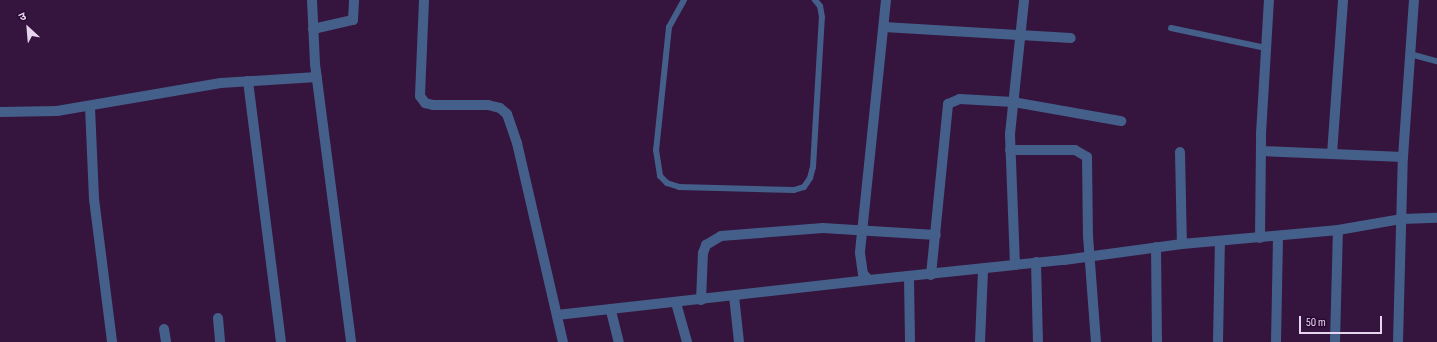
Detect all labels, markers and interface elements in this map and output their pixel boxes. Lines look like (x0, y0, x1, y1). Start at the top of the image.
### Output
north arrow (8, 8, 48, 48)
text: उ (17, 10, 28, 24)
scale bar (1301, 308, 1384, 334)
text: 50 m (1306, 315, 1326, 330)

